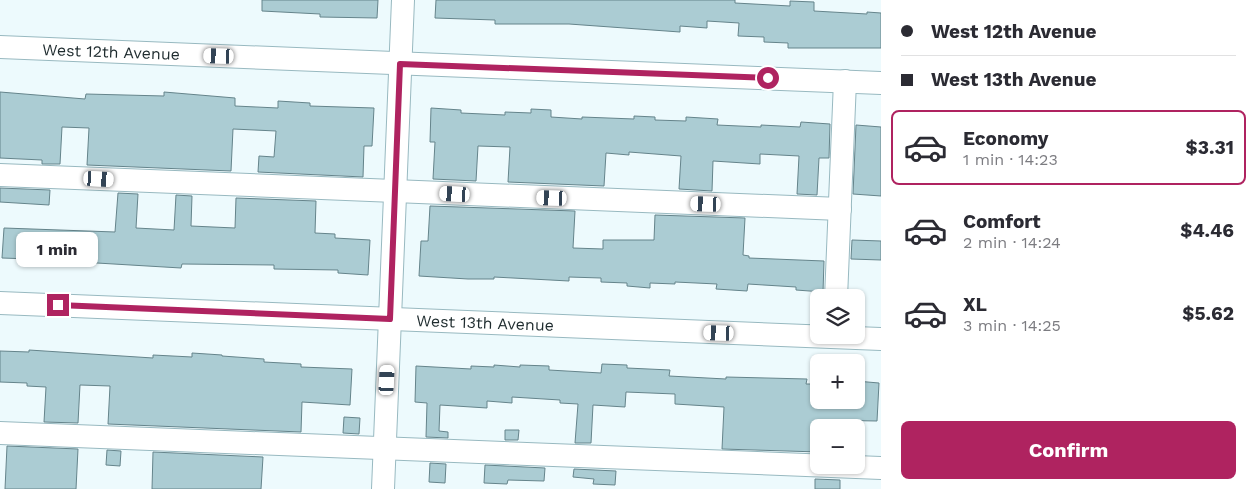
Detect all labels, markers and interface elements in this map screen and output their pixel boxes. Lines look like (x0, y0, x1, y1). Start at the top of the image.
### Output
text: West 12th Avenue (931, 20, 1096, 43)
street label: West 12th Avenue (42, 40, 180, 64)
car (203, 48, 234, 64)
route start (757, 67, 779, 89)
text: West 13th Avenue (931, 68, 1096, 91)
icon: car (903, 125, 948, 170)
text: Economy (963, 127, 1048, 150)
text: $3.31 (1186, 136, 1234, 159)
text: 1 min · 14:23 (963, 150, 1058, 169)
car (83, 171, 114, 187)
car (439, 186, 470, 202)
car (536, 190, 567, 206)
car (690, 196, 721, 212)
icon: car (903, 208, 948, 253)
text: Comfort (963, 210, 1041, 233)
text: $4.46 (1180, 219, 1234, 242)
callout: 1 min (17, 232, 99, 268)
text: 2 min · 14:24 (963, 233, 1061, 252)
text: 1 min (36, 240, 78, 259)
map controls (810, 289, 865, 474)
button: layers (810, 289, 865, 344)
icon: car (903, 291, 948, 336)
text: XL (963, 293, 987, 316)
route end (47, 294, 69, 316)
text: $5.62 (1182, 302, 1234, 325)
street label: West 13th Avenue (416, 311, 554, 335)
text: 3 min · 14:25 (963, 316, 1061, 335)
car (703, 325, 734, 341)
button: + (810, 354, 865, 409)
car (378, 365, 395, 395)
button: − (810, 419, 865, 474)
button: Confirm (901, 421, 1236, 479)

